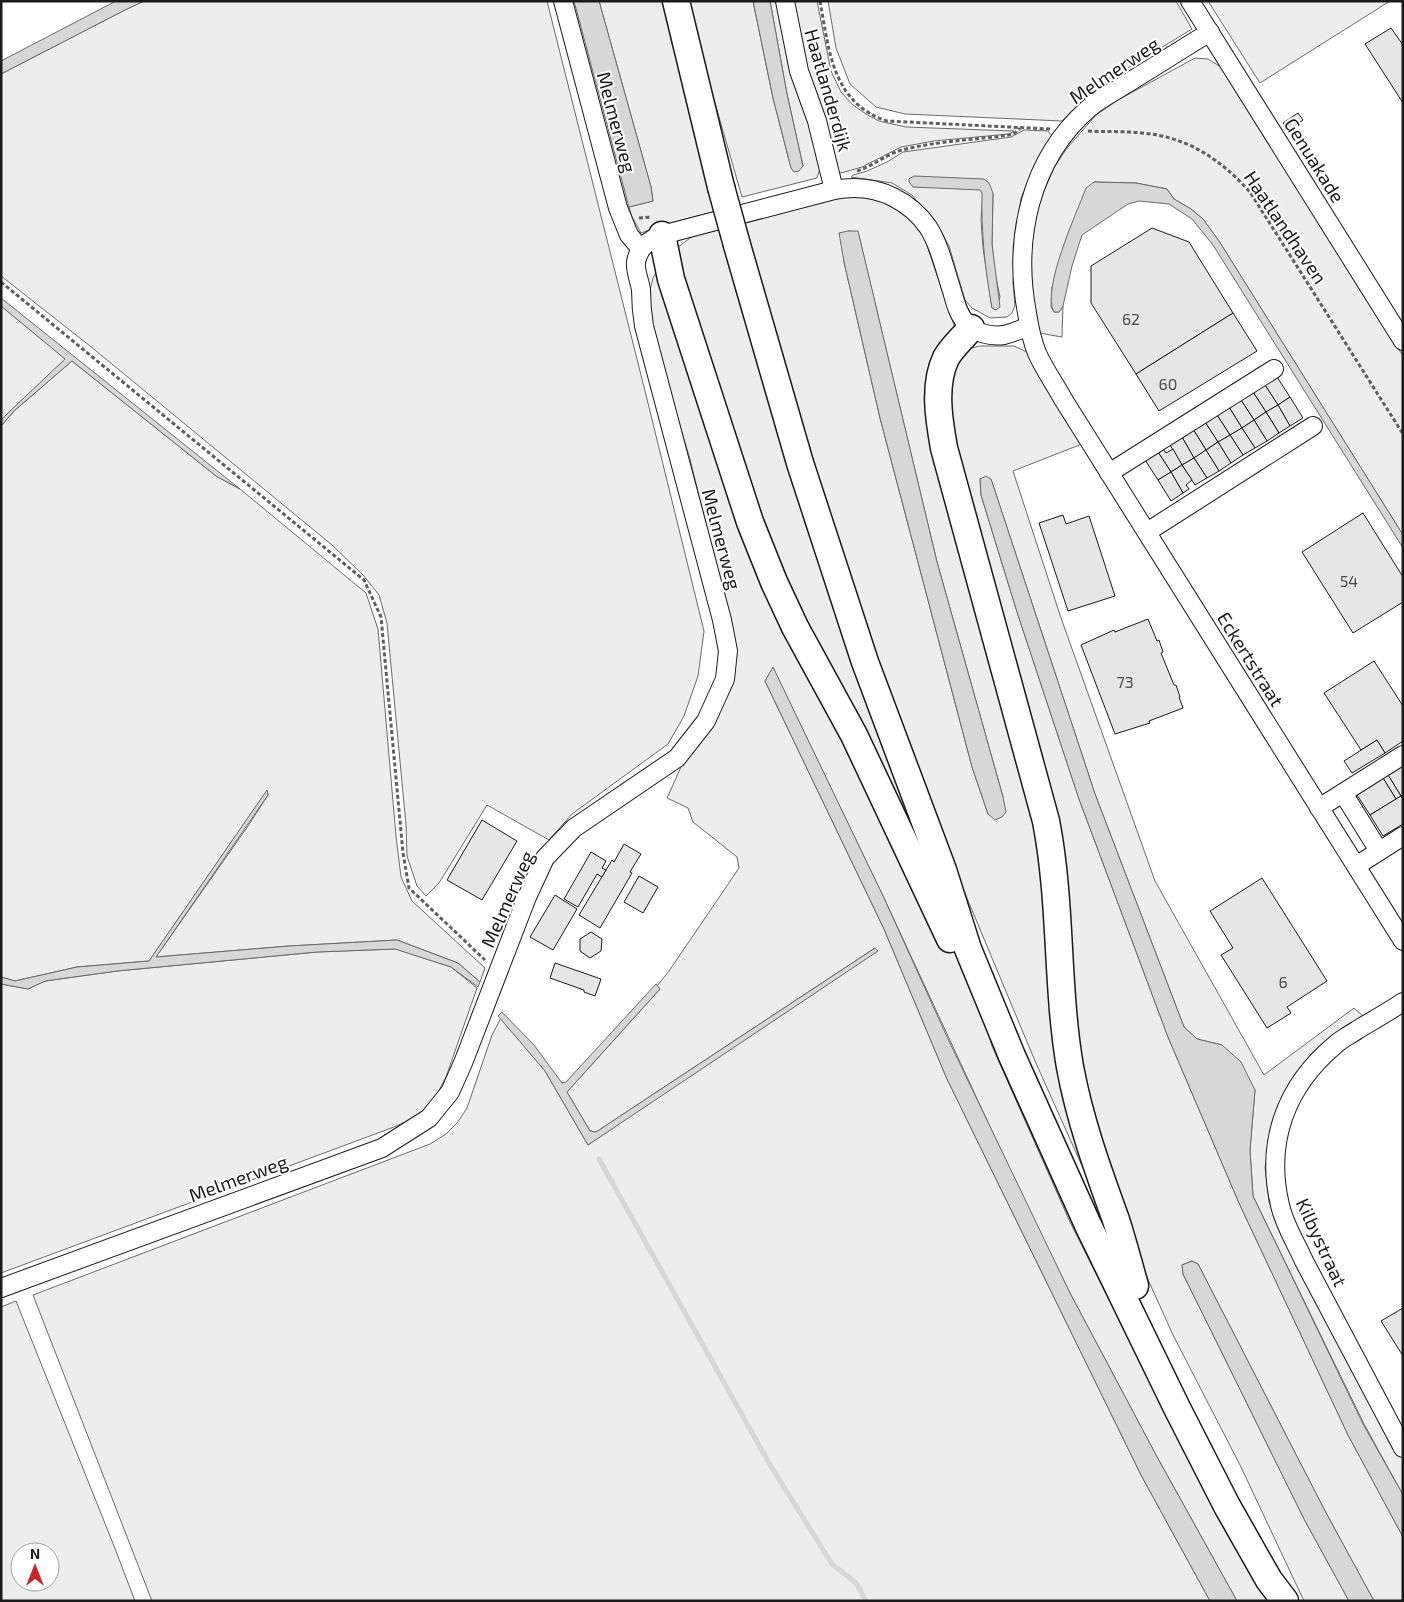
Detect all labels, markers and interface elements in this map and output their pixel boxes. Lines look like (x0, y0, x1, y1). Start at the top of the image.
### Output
street label: Haatlanderdijk (801, 26, 858, 154)
street label: Melmerweg (1065, 31, 1164, 108)
street label: Melmerweg (593, 69, 642, 175)
street label: Genuakade (1280, 113, 1350, 207)
street label: Haatlandhaven (1240, 166, 1332, 288)
house number: 62 (1122, 309, 1140, 328)
house number: 60 (1159, 374, 1177, 393)
street label: Melmerweg (698, 486, 747, 592)
house number: 54 (1340, 571, 1358, 590)
street label: Eckertstraat (1213, 608, 1289, 710)
house number: 73 (1116, 672, 1134, 691)
street label: Melmerweg (475, 847, 539, 951)
house number: 6 (1278, 972, 1288, 991)
street label: Melmerweg (185, 1149, 291, 1206)
street label: Kilbystraat (1292, 1194, 1352, 1290)
north arrow (10, 1542, 60, 1592)
text: N (30, 1545, 40, 1562)

